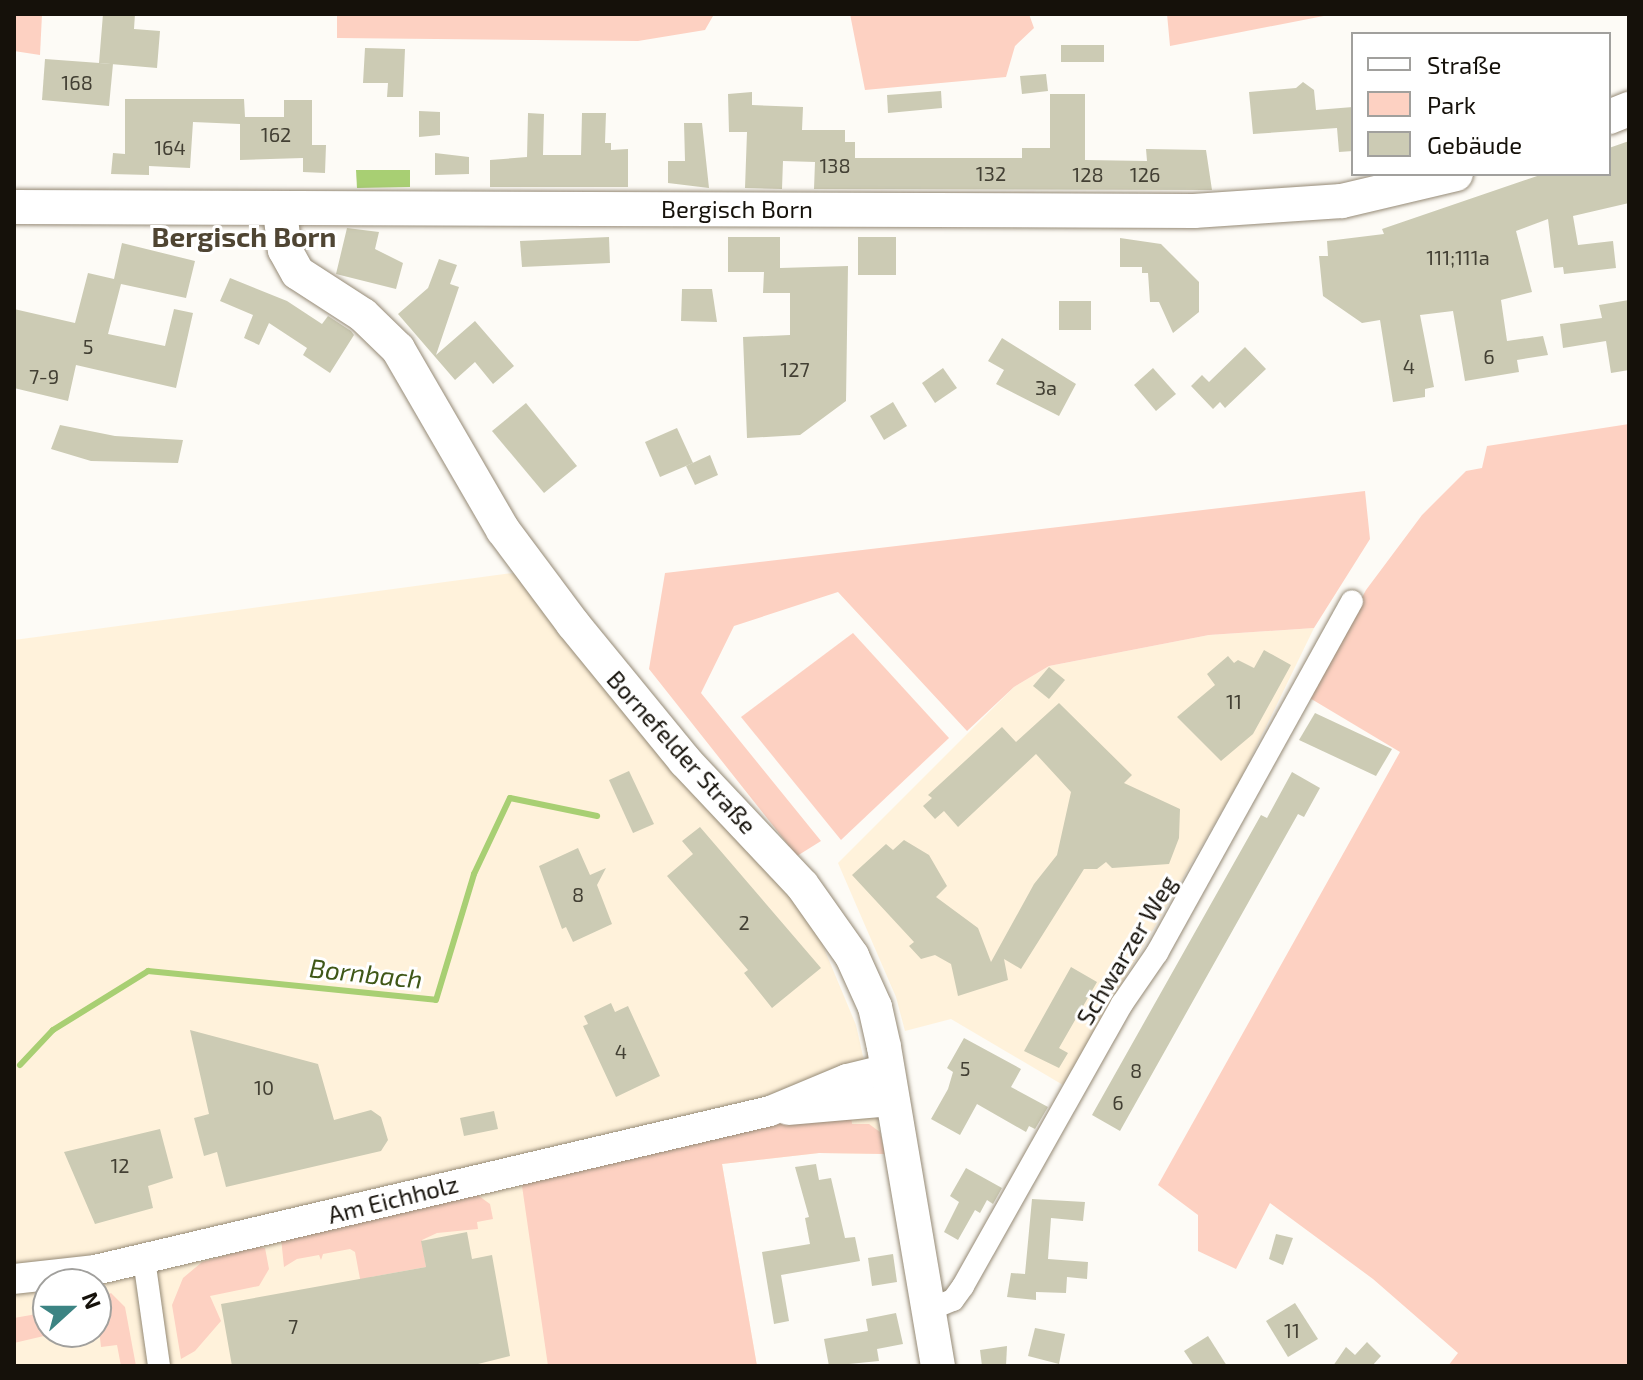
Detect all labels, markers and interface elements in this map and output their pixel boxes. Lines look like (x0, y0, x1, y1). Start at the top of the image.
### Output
legend (1351, 32, 1611, 176)
text: Straße (1427, 50, 1501, 79)
house number: 168 (61, 70, 93, 94)
text: Park (1427, 90, 1476, 119)
house number: 162 (261, 122, 291, 146)
text: Gebäude (1427, 130, 1522, 159)
house number: 164 (154, 135, 186, 159)
house number: 138 (819, 153, 851, 177)
house number: 132 (976, 161, 1006, 185)
house number: 128 (1072, 162, 1104, 186)
house number: 126 (1130, 162, 1160, 186)
street label: Bergisch Born (661, 195, 813, 223)
district label: Bergisch Born (152, 219, 336, 253)
house number: 111;111a (1426, 245, 1490, 269)
house number: 5 (83, 334, 93, 358)
house number: 6 (1483, 344, 1495, 368)
house number: 4 (1403, 354, 1415, 378)
house number: 127 (780, 357, 810, 381)
house number: 7-9 (29, 364, 59, 388)
house number: 3a (1035, 375, 1057, 399)
street label: Bornefelder Straße (601, 664, 763, 840)
house number: 11 (1226, 689, 1242, 713)
street label: Schwarzer Weg (1070, 870, 1182, 1030)
house number: 8 (572, 882, 584, 906)
house number: 2 (738, 910, 750, 934)
water label: Bornbach (308, 952, 424, 994)
house number: 4 (615, 1039, 627, 1063)
house number: 5 (960, 1056, 970, 1080)
house number: 8 (1130, 1058, 1142, 1082)
house number: 10 (254, 1075, 274, 1099)
house number: 6 (1112, 1090, 1124, 1114)
house number: 12 (110, 1153, 130, 1177)
street label: Am Eichholz (325, 1169, 461, 1229)
north arrow (32, 1268, 112, 1348)
text: N (78, 1288, 108, 1312)
house number: 7 (288, 1314, 298, 1338)
house number: 11 (1284, 1318, 1300, 1342)

